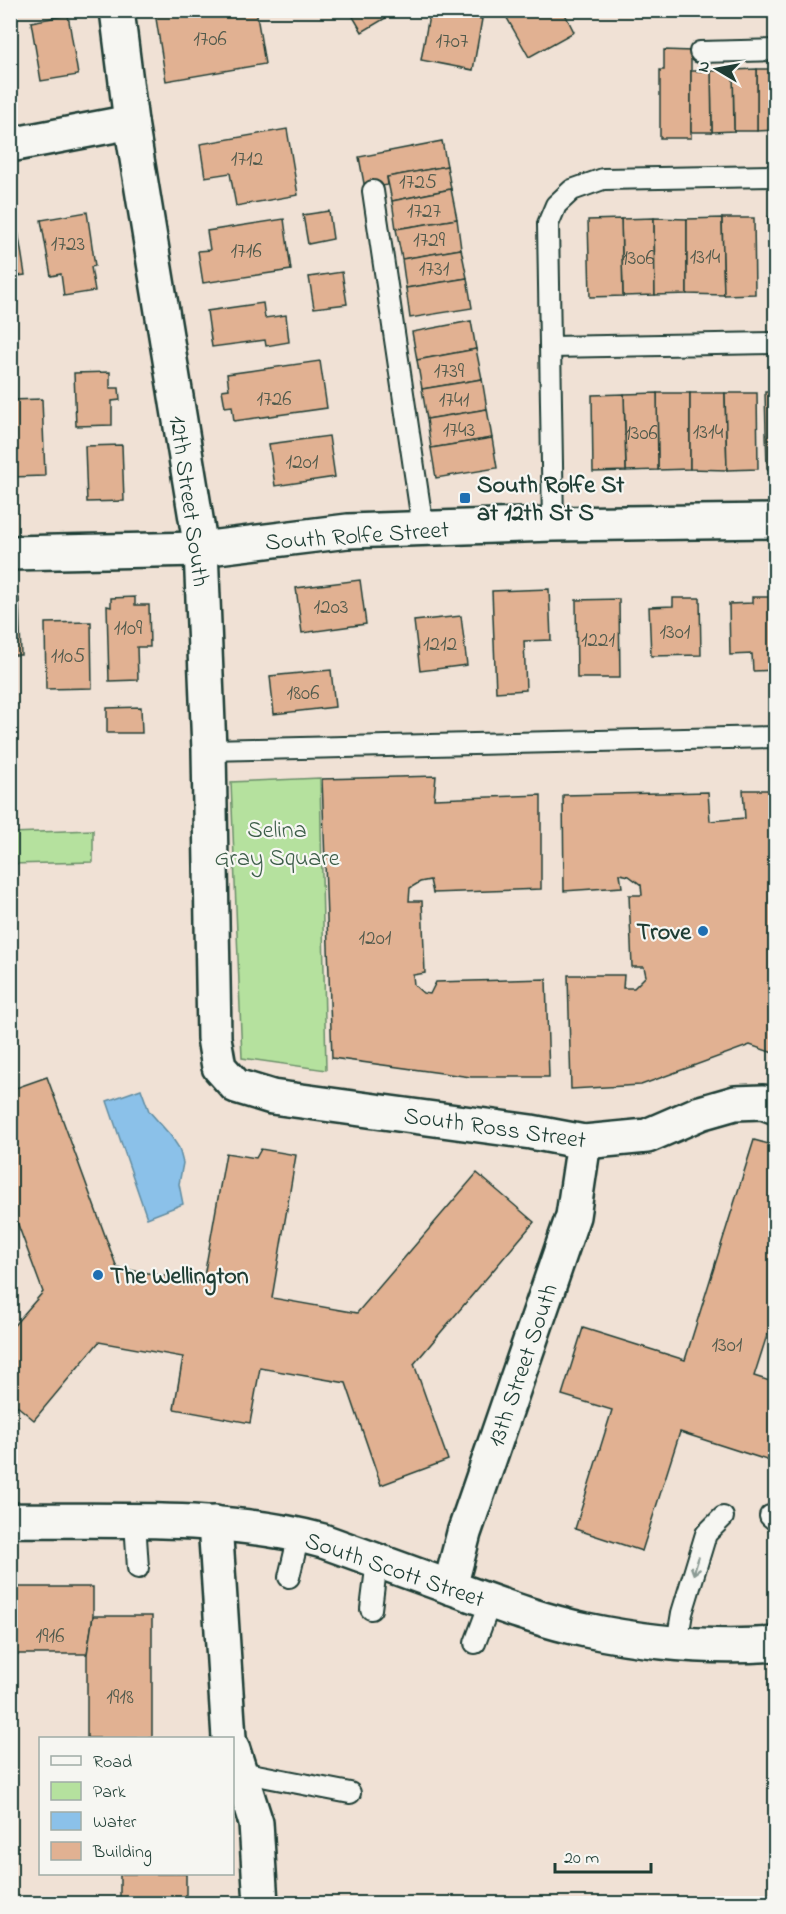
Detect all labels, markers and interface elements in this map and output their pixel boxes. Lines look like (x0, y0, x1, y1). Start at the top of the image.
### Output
house number: 1706 (193, 25, 227, 55)
house number: 1707 (435, 27, 469, 57)
north arrow (687, 39, 747, 99)
text: N (691, 59, 717, 74)
house number: 1712 (231, 145, 263, 175)
house number: 1725 (399, 168, 437, 198)
house number: 1727 (407, 197, 442, 227)
house number: 1729 (413, 226, 446, 256)
house number: 1723 (51, 230, 85, 260)
house number: 1716 (230, 237, 262, 267)
house number: 1314 (690, 243, 721, 273)
house number: 1306 (621, 244, 655, 274)
house number: 1731 (419, 255, 450, 285)
house number: 1739 (434, 357, 465, 387)
house number: 1726 (256, 385, 292, 415)
house number: 1741 (439, 386, 470, 416)
street label: 12th Street South (158, 413, 217, 589)
house number: 1743 (443, 416, 475, 446)
house number: 1314 (693, 418, 724, 448)
house number: 1306 (624, 419, 658, 449)
house number: 1201 (286, 448, 319, 478)
place label: South Rolfe St at 12th St S (477, 469, 625, 532)
marker: South Rolfe St at 12th St S (458, 491, 472, 505)
street label: South Rolfe Street (264, 514, 450, 561)
house number: 1203 (314, 593, 348, 623)
house number: 1109 (114, 614, 143, 644)
house number: 1301 (659, 618, 691, 648)
house number: 1221 (581, 626, 615, 656)
house number: 1212 (423, 630, 457, 660)
house number: 1105 (51, 642, 85, 672)
house number: 1806 (287, 679, 319, 709)
park label: Selina Gray Square (215, 814, 340, 878)
place label: Trove (637, 916, 692, 951)
house number: 1201 (359, 924, 392, 954)
marker: Trove (696, 924, 710, 938)
street label: South Ross Street (401, 1099, 588, 1160)
place label: The Wellington (110, 1260, 249, 1296)
marker: The Wellington (91, 1268, 105, 1282)
street label: 13th Street South (480, 1280, 569, 1452)
house number: 1301 (711, 1331, 743, 1361)
street label: South Scott Street (300, 1524, 489, 1619)
one-way arrow (690, 1556, 701, 1575)
house number: 1916 (36, 1622, 64, 1652)
house number: 1918 (106, 1683, 134, 1713)
legend (39, 1737, 234, 1875)
text: Road (93, 1750, 132, 1776)
text: Park (93, 1780, 126, 1806)
text: Water (93, 1810, 137, 1836)
scale bar (555, 1836, 651, 1874)
text: Building (92, 1840, 152, 1867)
text: 20 m (564, 1846, 599, 1872)

